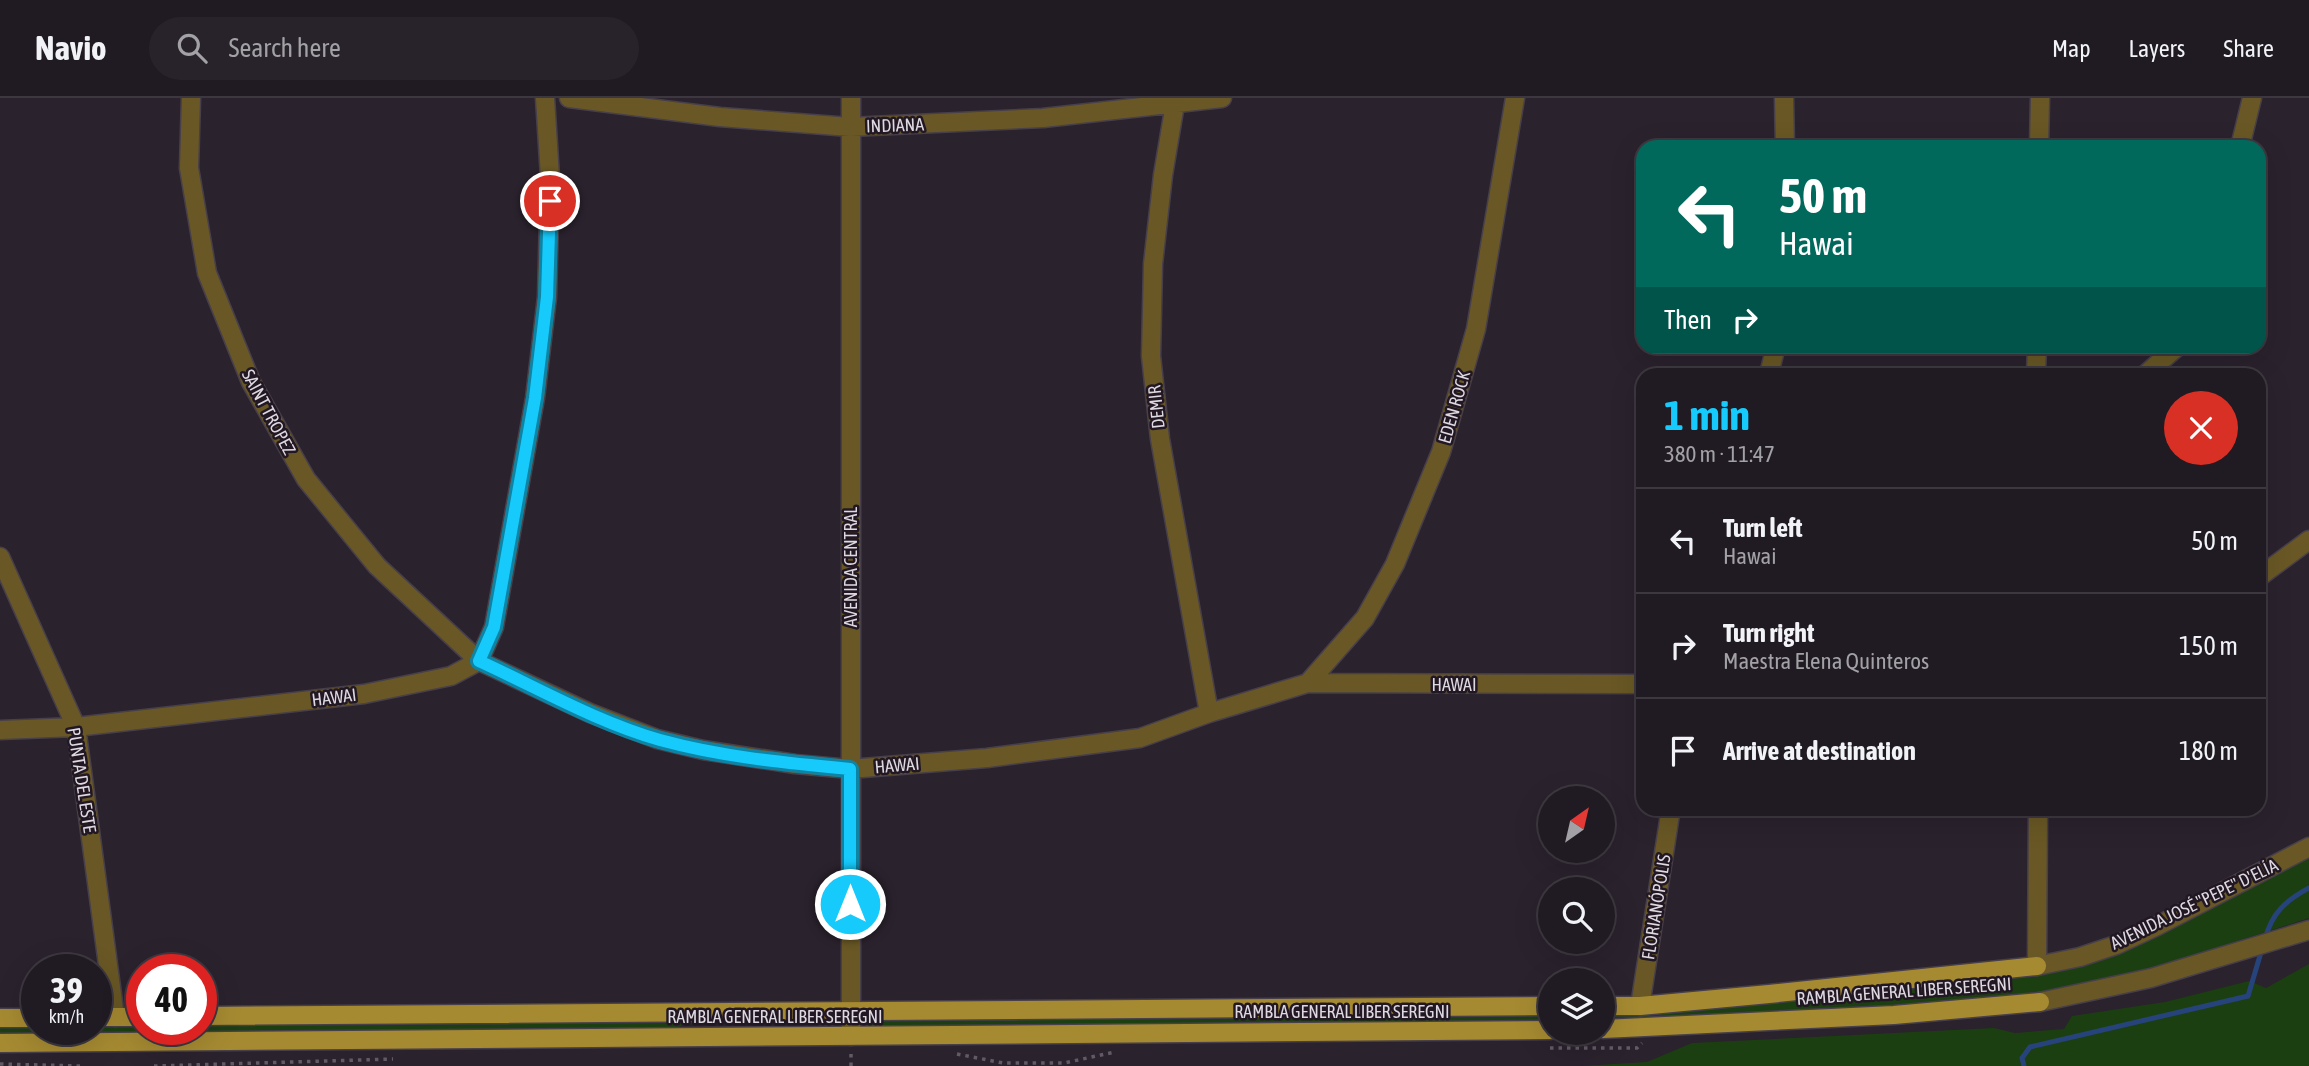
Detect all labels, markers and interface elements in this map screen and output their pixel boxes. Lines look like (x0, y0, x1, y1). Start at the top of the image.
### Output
search box (149, 17, 639, 80)
text: Navio (35, 29, 107, 67)
icon: search (173, 29, 211, 67)
text: Search here (229, 33, 341, 63)
text: Map (2052, 35, 2091, 62)
text: Layers (2129, 35, 2185, 62)
text: Share (2223, 35, 2274, 62)
street label: INDIANA (866, 113, 925, 137)
text: 50 m (1779, 167, 1867, 223)
icon: left (1664, 168, 1755, 259)
pin (520, 171, 580, 231)
icon: arrive (531, 182, 569, 220)
text: Hawai (1779, 225, 1854, 262)
icon: right (1726, 301, 1764, 339)
text: Then (1664, 305, 1712, 335)
street label: SAINT TROPEZ (238, 366, 300, 458)
street label: EDEN ROCK (1434, 368, 1474, 446)
street label: DEMIR (1143, 384, 1169, 430)
text: 1 min (1664, 391, 1750, 439)
button: close (2164, 391, 2238, 465)
text: 380 m · 11:47 (1664, 441, 1775, 467)
street label: AVENIDA CENTRAL (840, 507, 861, 627)
text: Turn left (1723, 513, 1803, 543)
icon: left (1664, 522, 1702, 560)
text: 50 m (2191, 526, 2238, 556)
text: Hawai (1723, 543, 1777, 569)
text: Turn right (1723, 618, 1814, 648)
icon: right (1664, 627, 1702, 665)
text: 150 m (2179, 631, 2238, 661)
text: Maestra Elena Quinteros (1723, 648, 1929, 674)
street label: HAWAI (1431, 674, 1477, 695)
street label: HAWAI (310, 684, 358, 710)
street label: PUNTA DEL ESTE (63, 726, 101, 835)
icon: arrive (1664, 732, 1702, 770)
text: Arrive at destination (1723, 736, 1916, 766)
text: 180 m (2179, 736, 2238, 766)
street label: HAWAI (874, 753, 920, 777)
north arrow (1538, 786, 1615, 863)
map controls (1538, 786, 1615, 1045)
street label: FLORIANÓPOLIS (1637, 852, 1675, 961)
street label: AVENIDA JOSÉ "PEPE" D'ELÍA (2107, 854, 2281, 954)
position arrow (813, 867, 887, 941)
button: search (1538, 877, 1615, 954)
speed limit sign: 40 (126, 954, 217, 1045)
button: layers (1538, 968, 1615, 1045)
text: 39 (50, 970, 83, 1010)
street label: RAMBLA GENERAL LIBER SEREGNI (1796, 973, 2012, 1009)
street label: RAMBLA GENERAL LIBER SEREGNI (1234, 1001, 1450, 1022)
text: km/h (49, 1006, 84, 1027)
street label: RAMBLA GENERAL LIBER SEREGNI (667, 1006, 883, 1027)

